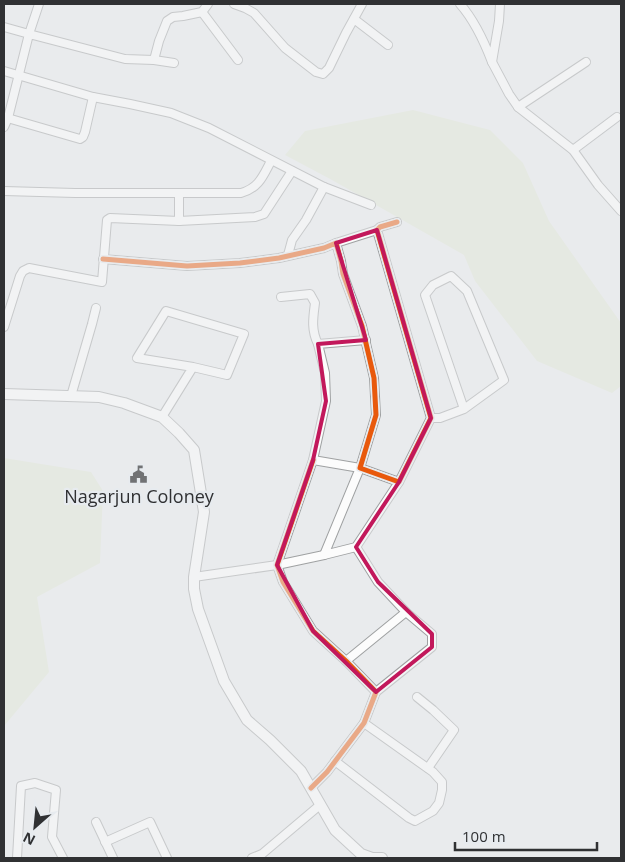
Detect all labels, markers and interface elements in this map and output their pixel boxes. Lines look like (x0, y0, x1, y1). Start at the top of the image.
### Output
public building icon: Nagarjun Coloney (129, 464, 149, 484)
place label: Nagarjun Coloney (64, 484, 215, 508)
north arrow (10, 802, 60, 852)
scale bar (455, 820, 598, 852)
text: 100 m (462, 826, 506, 846)
text: N (19, 828, 38, 850)

